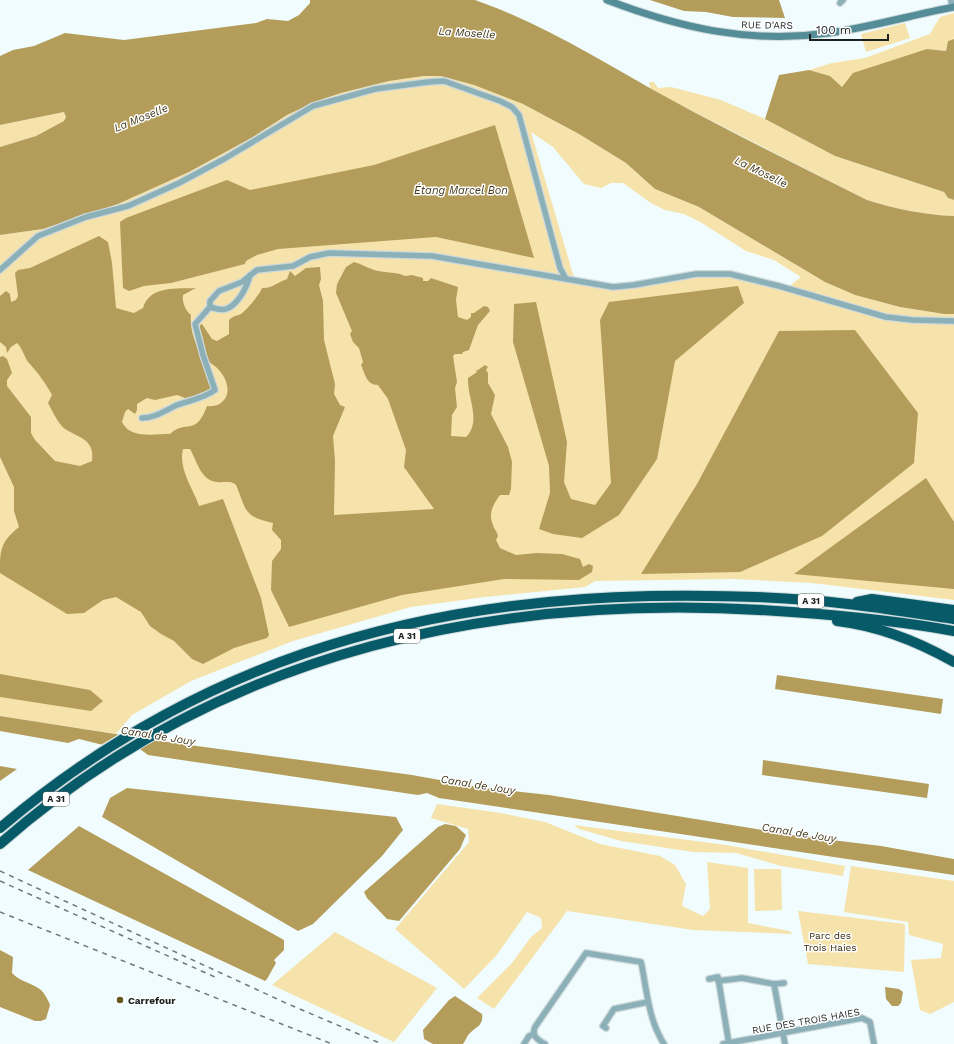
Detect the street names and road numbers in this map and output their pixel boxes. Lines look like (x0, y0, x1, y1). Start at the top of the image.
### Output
street label: RUE D'ARS (741, 19, 793, 31)
road number: A 31 (798, 594, 824, 608)
road number: A 31 (394, 629, 420, 643)
road number: A 31 (43, 792, 69, 806)
street label: RUE DES TROIS HAIES (751, 1006, 861, 1036)

